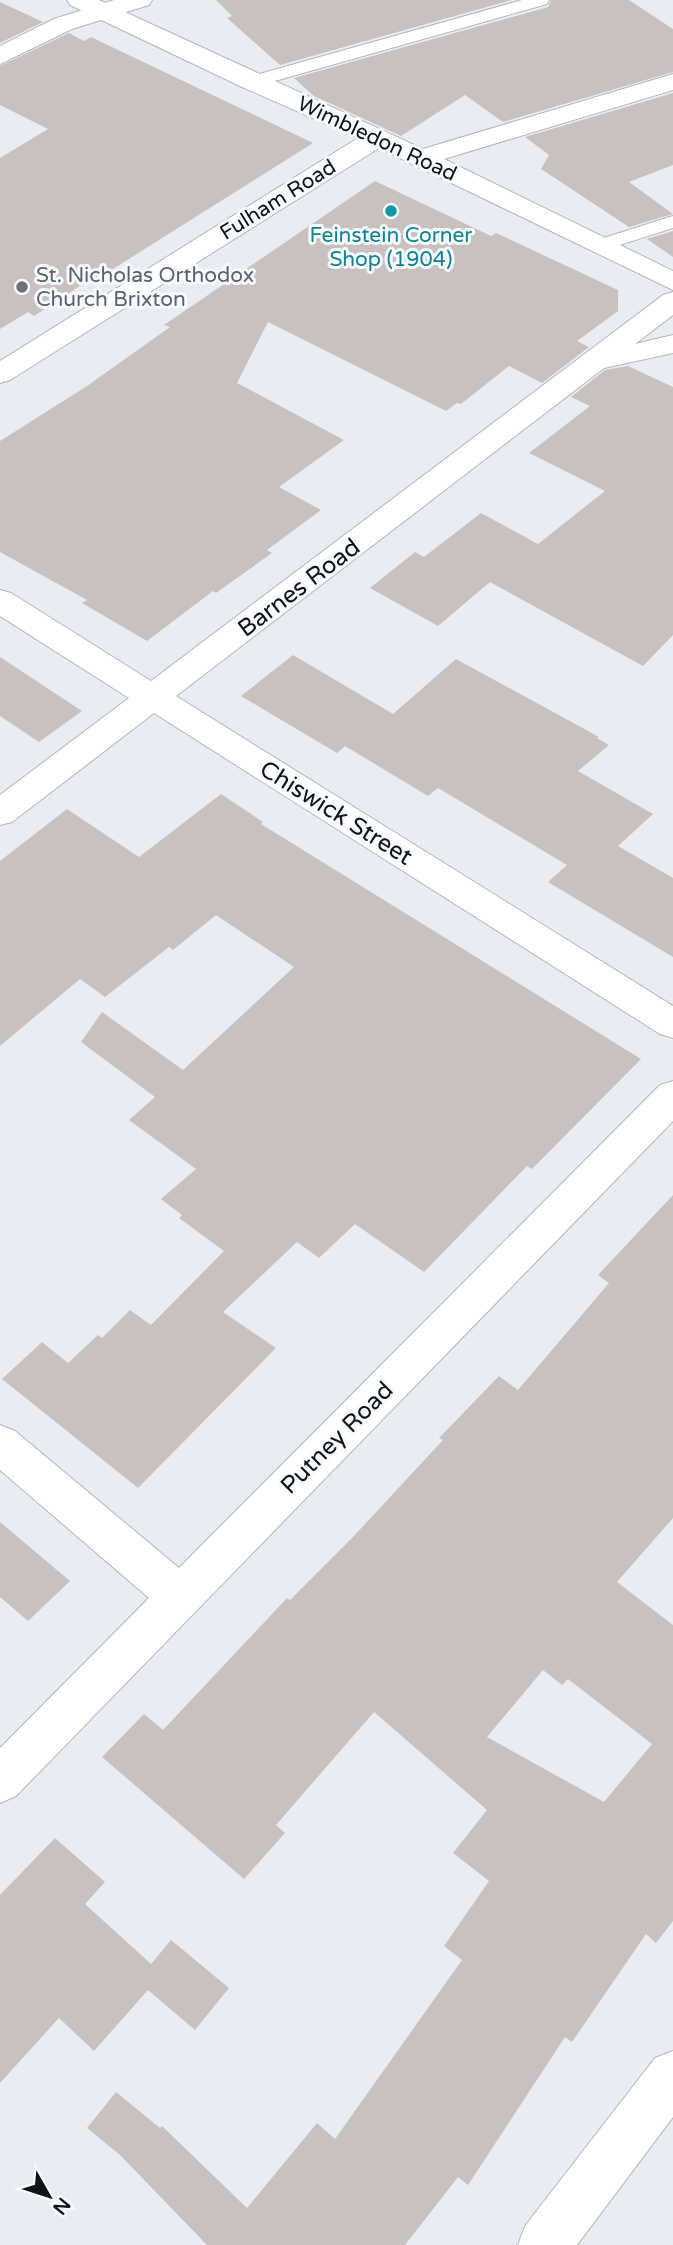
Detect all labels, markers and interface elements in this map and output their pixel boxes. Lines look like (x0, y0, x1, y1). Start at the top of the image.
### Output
street label: Wimbledon Road (293, 91, 461, 187)
street label: Fulham Road (215, 154, 341, 246)
marker: Feinstein Corner Shop (1904) (383, 203, 399, 219)
place label: Feinstein Corner Shop (1904) (310, 223, 472, 272)
place label: St. Nicholas Orthodox Church Brixton (36, 263, 254, 312)
marker: St. Nicholas Orthodox Church Brixton (14, 279, 30, 295)
street label: Barnes Road (232, 533, 366, 643)
street label: Chiswick Street (254, 754, 418, 872)
street label: Putney Road (275, 1376, 399, 1500)
north arrow (14, 2161, 84, 2231)
text: N (48, 2193, 75, 2219)

